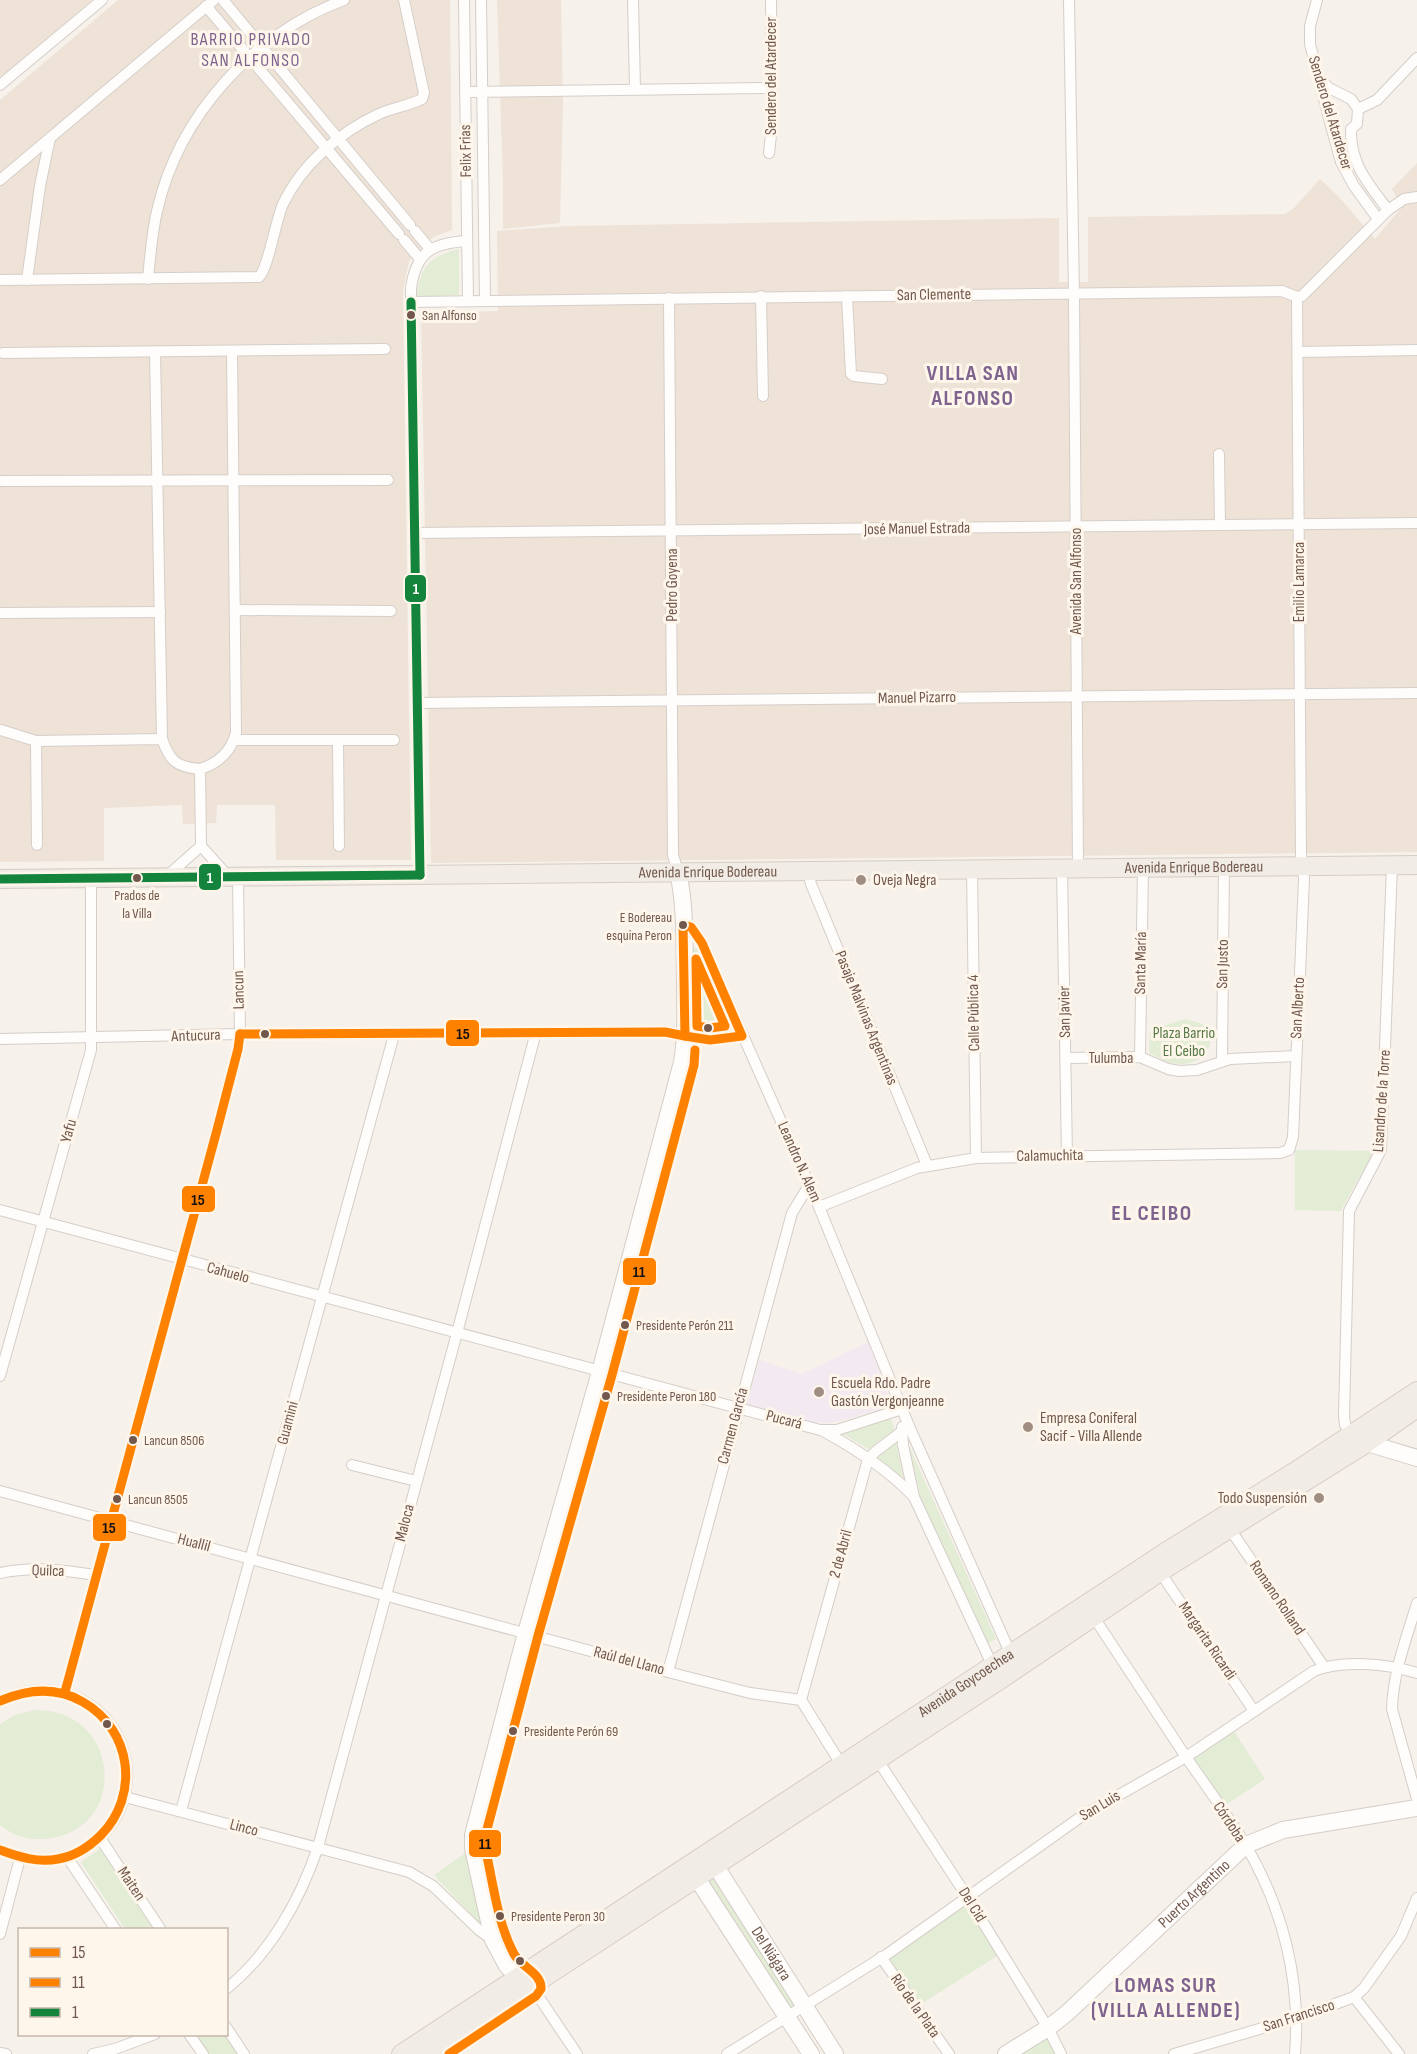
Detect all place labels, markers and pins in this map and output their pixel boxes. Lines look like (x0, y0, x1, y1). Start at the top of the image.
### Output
place label: San Alfonso (422, 307, 477, 324)
marker: San Alfonso (405, 309, 417, 321)
place label: Oveja Negra (873, 871, 936, 890)
marker: Prados de la Villa (131, 872, 143, 884)
marker: Oveja Negra (854, 873, 868, 887)
place label: Prados de la Villa (114, 887, 160, 922)
place label: E Bodereau esquina Peron (606, 909, 672, 944)
marker: E Bodereau esquina Peron (677, 919, 689, 931)
unlabelled marker (702, 1022, 714, 1034)
unlabelled marker (259, 1028, 271, 1040)
place label: Presidente Perón 211 (636, 1317, 734, 1334)
marker: Presidente Perón 211 (619, 1319, 631, 1331)
place label: Escuela Rdo. Padre Gastón Vergonjeanne (831, 1374, 944, 1411)
marker: Escuela Rdo. Padre Gastón Vergonjeanne (812, 1385, 826, 1399)
place label: Presidente Peron 180 (617, 1388, 716, 1405)
marker: Presidente Peron 180 (600, 1390, 612, 1402)
place label: Empresa Coniferal Sacif - Villa Allende (1040, 1409, 1142, 1446)
marker: Empresa Coniferal Sacif - Villa Allende (1021, 1420, 1035, 1434)
place label: Lancun 8506 (144, 1432, 204, 1449)
marker: Lancun 8506 (127, 1434, 139, 1446)
place label: Todo Suspensión (1218, 1489, 1307, 1508)
place label: Lancun 8505 (128, 1491, 188, 1508)
marker: Todo Suspensión (1312, 1491, 1326, 1505)
marker: Lancun 8505 (111, 1493, 123, 1505)
unlabelled marker (101, 1718, 113, 1730)
place label: Presidente Perón 69 (524, 1723, 618, 1740)
marker: Presidente Perón 69 (507, 1725, 519, 1737)
place label: Presidente Peron 30 (511, 1908, 605, 1925)
marker: Presidente Peron 30 (494, 1910, 506, 1922)
unlabelled marker (514, 1955, 526, 1967)

